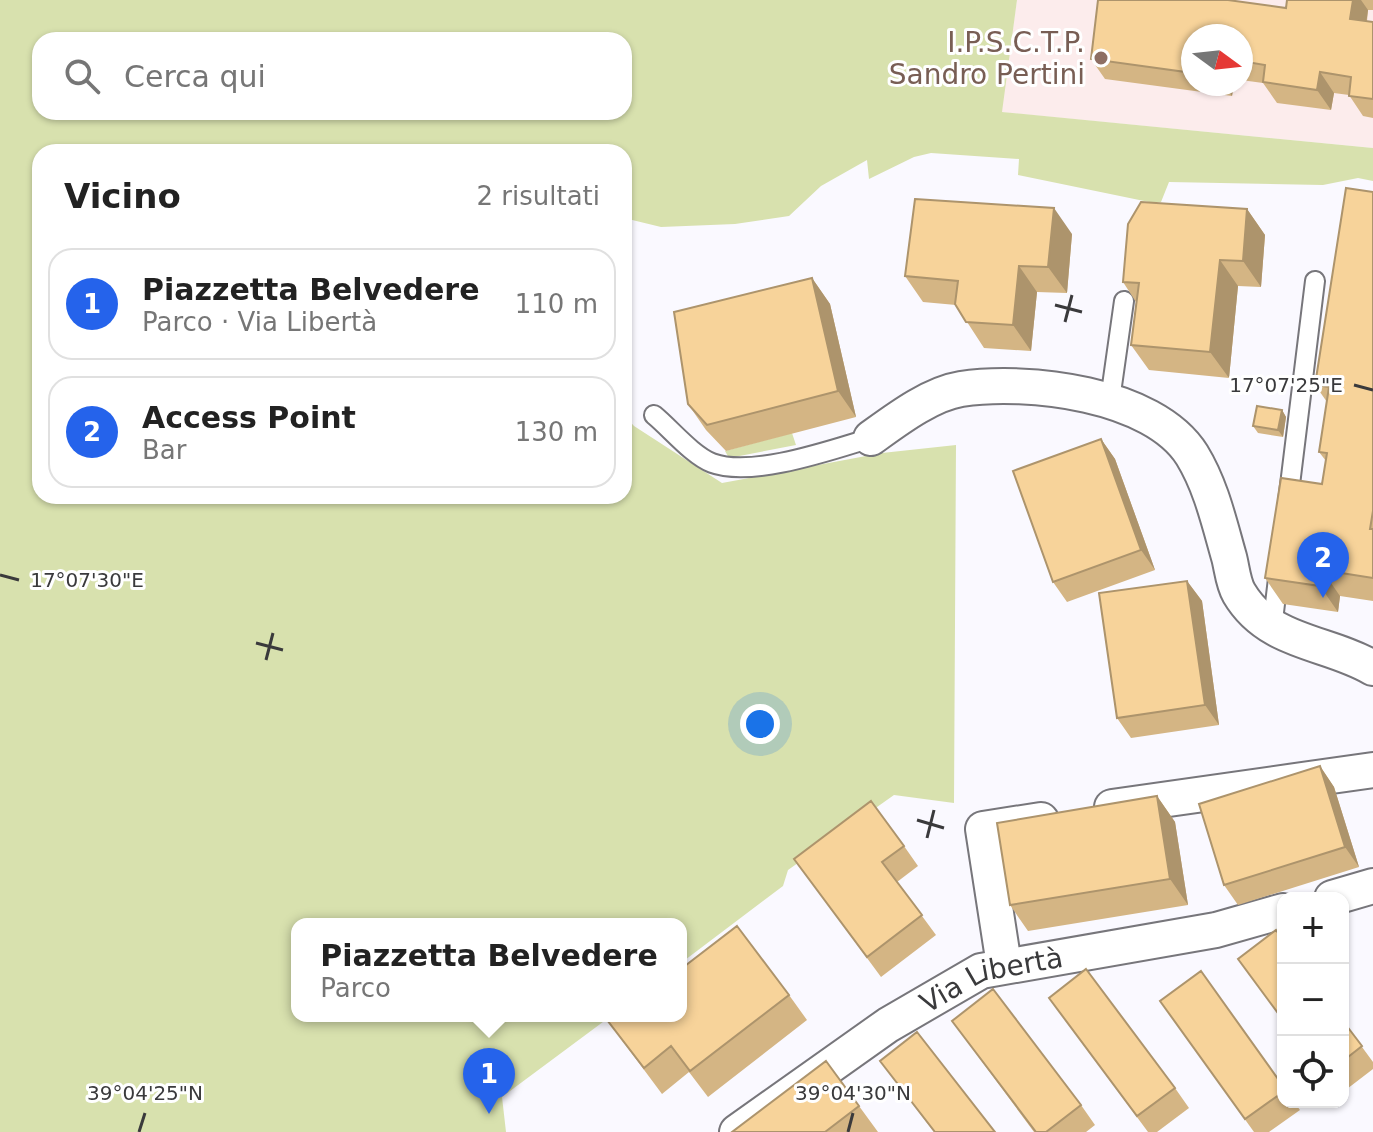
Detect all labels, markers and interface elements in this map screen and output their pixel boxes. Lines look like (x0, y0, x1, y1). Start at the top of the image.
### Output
north arrow (1181, 24, 1253, 96)
place label: I.P.S.C.T.P. Sandro Pertini (889, 26, 1085, 91)
search box (32, 32, 632, 120)
marker: I.P.S.C.T.P. Sandro Pertini (1092, 49, 1110, 67)
icon: search (60, 54, 104, 98)
text: Cerca qui (124, 59, 266, 94)
text: Vicino (64, 176, 181, 216)
text: 2 risultati (476, 181, 600, 211)
text: Piazzetta Belvedere (142, 272, 480, 307)
text: 1 (83, 289, 101, 319)
text: 110 m (515, 289, 598, 319)
text: Parco · Via Libertà (142, 307, 377, 337)
text: 17°07'25"E (1229, 373, 1343, 397)
text: Access Point (142, 400, 356, 435)
text: 2 (83, 417, 101, 447)
text: 130 m (515, 417, 598, 447)
text: Bar (142, 435, 186, 465)
pin: 2 (1297, 532, 1349, 598)
text: 17°07'30"E (30, 568, 144, 592)
your location (740, 704, 780, 744)
map controls (1277, 892, 1349, 1108)
button: + (1277, 892, 1349, 964)
popup (291, 918, 687, 1022)
text: Piazzetta Belvedere (320, 938, 658, 973)
street label: Via Libertà (914, 941, 1065, 1019)
button: − (1277, 964, 1349, 1036)
text: Parco (320, 973, 391, 1003)
button: locate (1277, 1036, 1349, 1108)
pin: 1 (463, 1048, 515, 1114)
text: 39°04'25"N (87, 1081, 203, 1105)
text: 39°04'30"N (795, 1081, 911, 1105)

